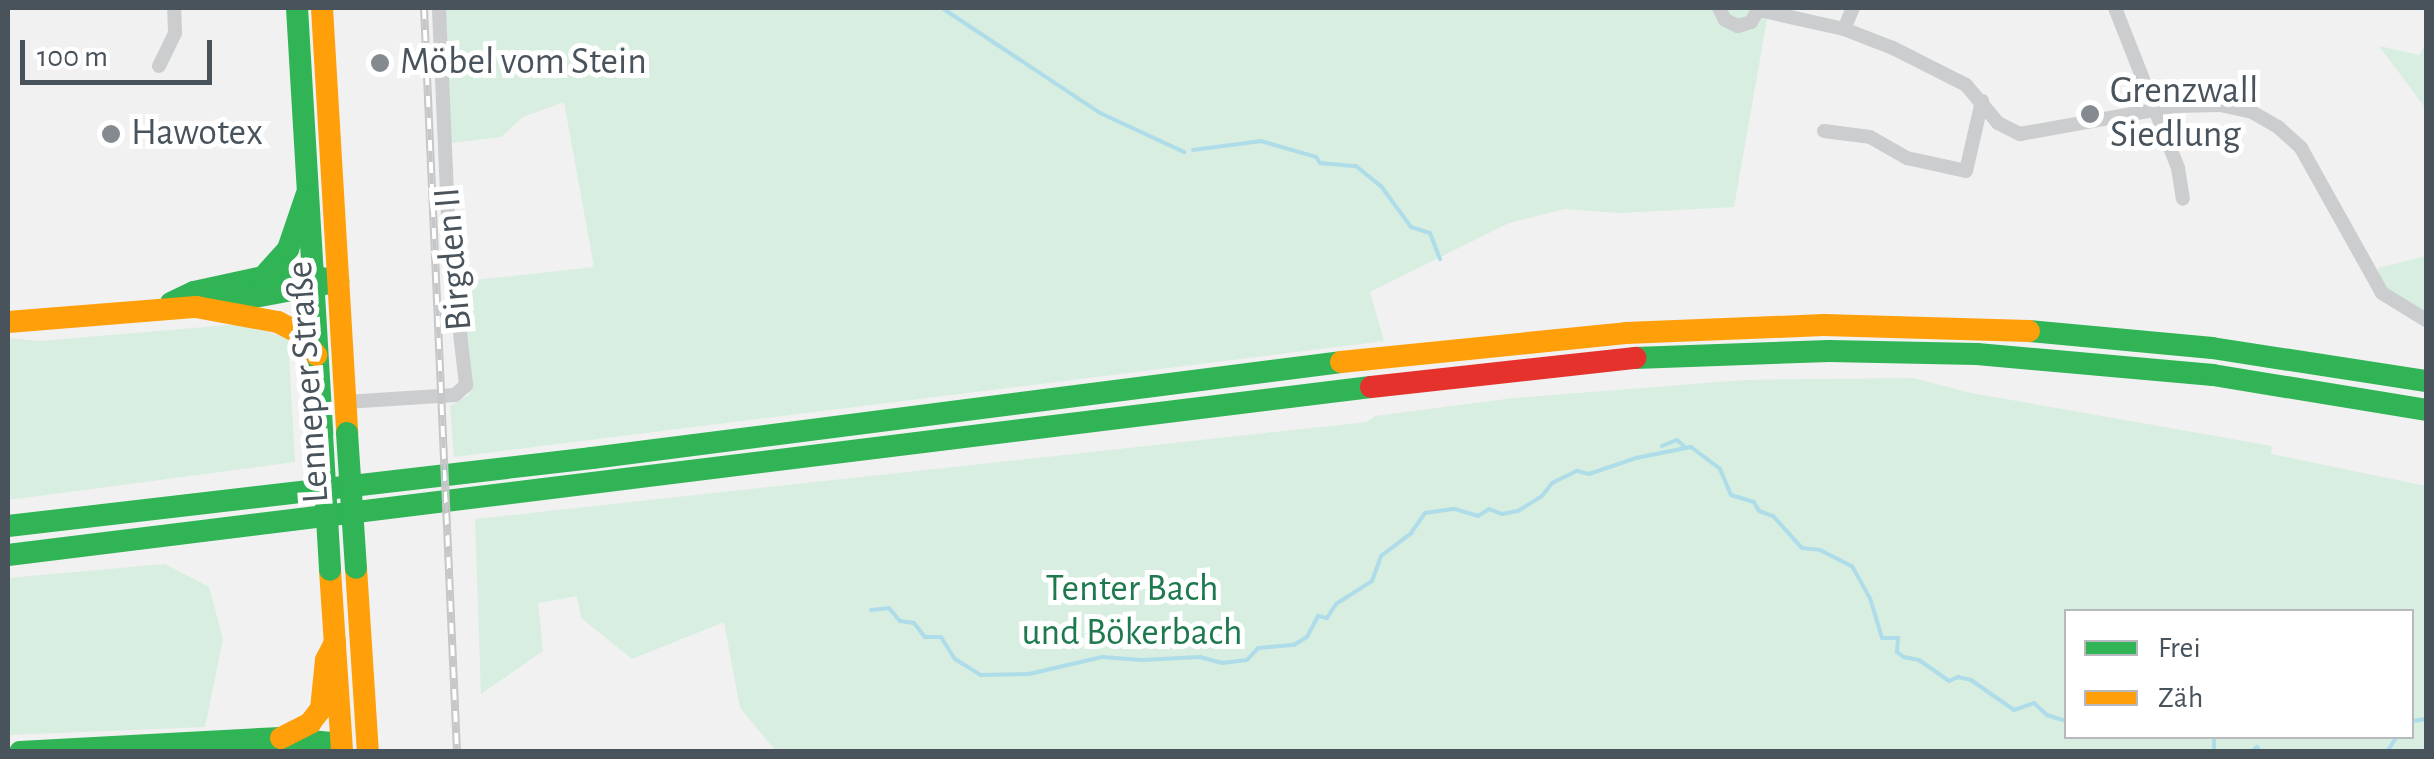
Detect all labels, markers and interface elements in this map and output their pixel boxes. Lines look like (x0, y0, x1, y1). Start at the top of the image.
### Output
scale bar (25, 20, 218, 82)
place label: Möbel vom Stein (400, 40, 647, 86)
text: 100 m (37, 42, 108, 72)
marker: Möbel vom Stein (369, 52, 391, 74)
place label: Grenzwall Siedlung (2110, 69, 2258, 158)
marker: Grenzwall Siedlung (2079, 103, 2101, 125)
place label: Hawotex (131, 111, 263, 157)
marker: Hawotex (100, 123, 122, 145)
street label: Birgden II (425, 185, 483, 333)
street label: Lenneper Straße (278, 259, 340, 505)
park label: Tenter Bach und Bökerbach (1021, 567, 1243, 656)
legend (2064, 609, 2414, 739)
text: Frei (2158, 633, 2201, 663)
text: Zäh (2158, 683, 2203, 713)

